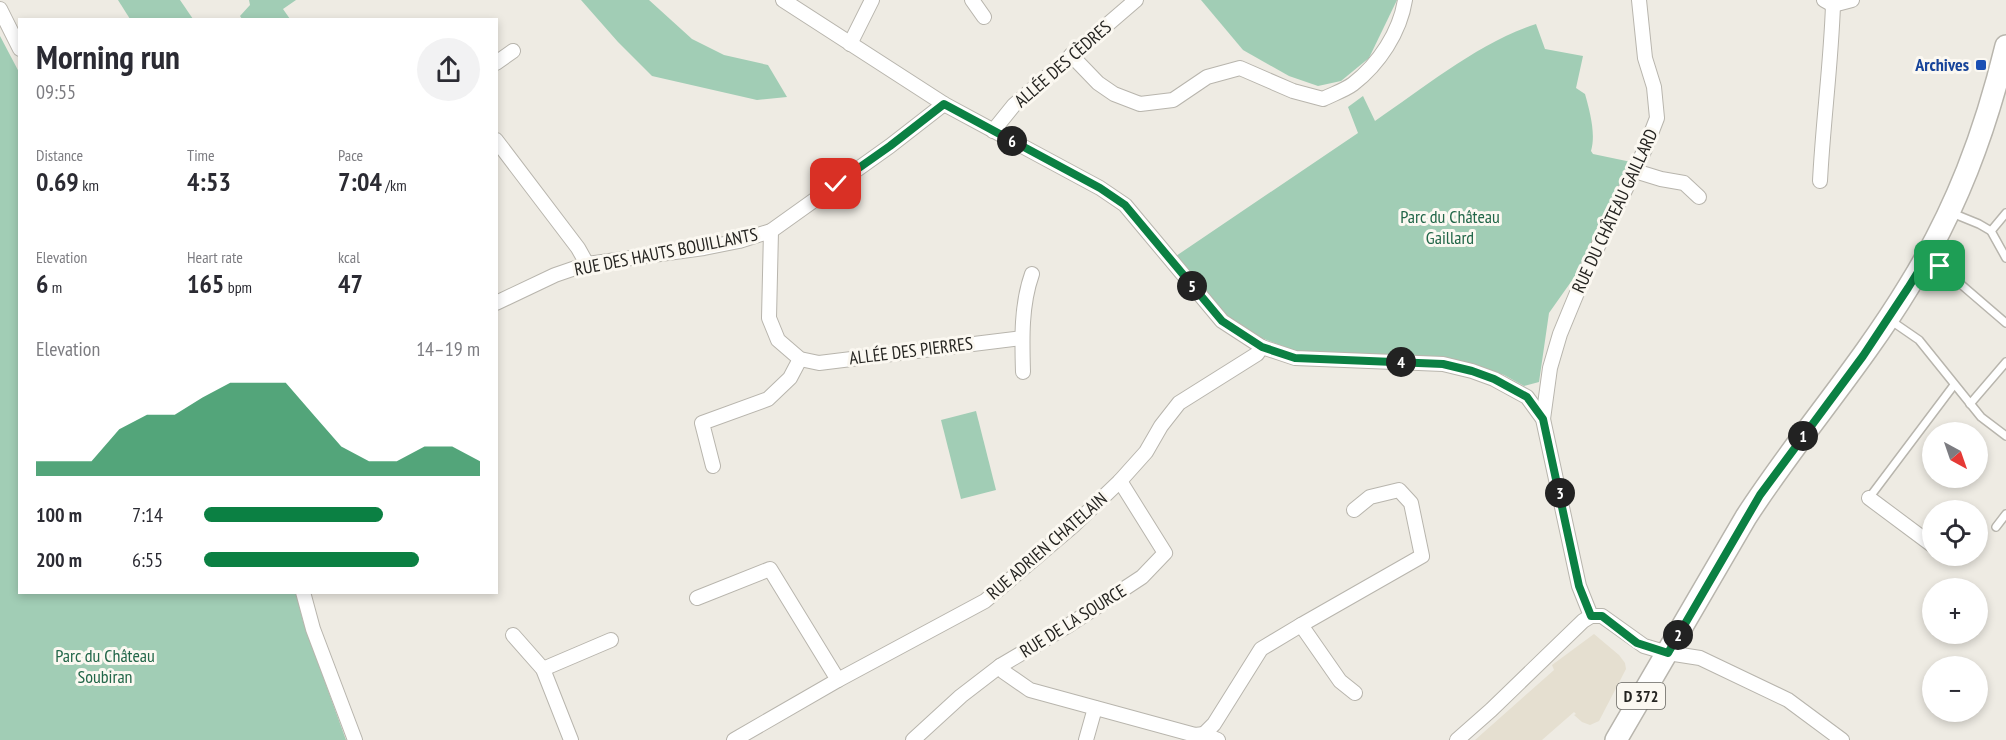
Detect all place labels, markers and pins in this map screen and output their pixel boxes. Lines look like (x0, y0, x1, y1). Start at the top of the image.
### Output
place label: Archives (1914, 53, 1969, 76)
marker: Archives (1974, 58, 1988, 72)
pin: 6 (997, 126, 1027, 156)
pin (810, 158, 861, 209)
pin (1914, 240, 1965, 291)
pin: 5 (1177, 271, 1207, 301)
pin: 4 (1386, 347, 1416, 377)
pin: 1 (1788, 421, 1818, 451)
pin: 3 (1545, 478, 1575, 508)
pin: 2 (1663, 620, 1693, 650)

